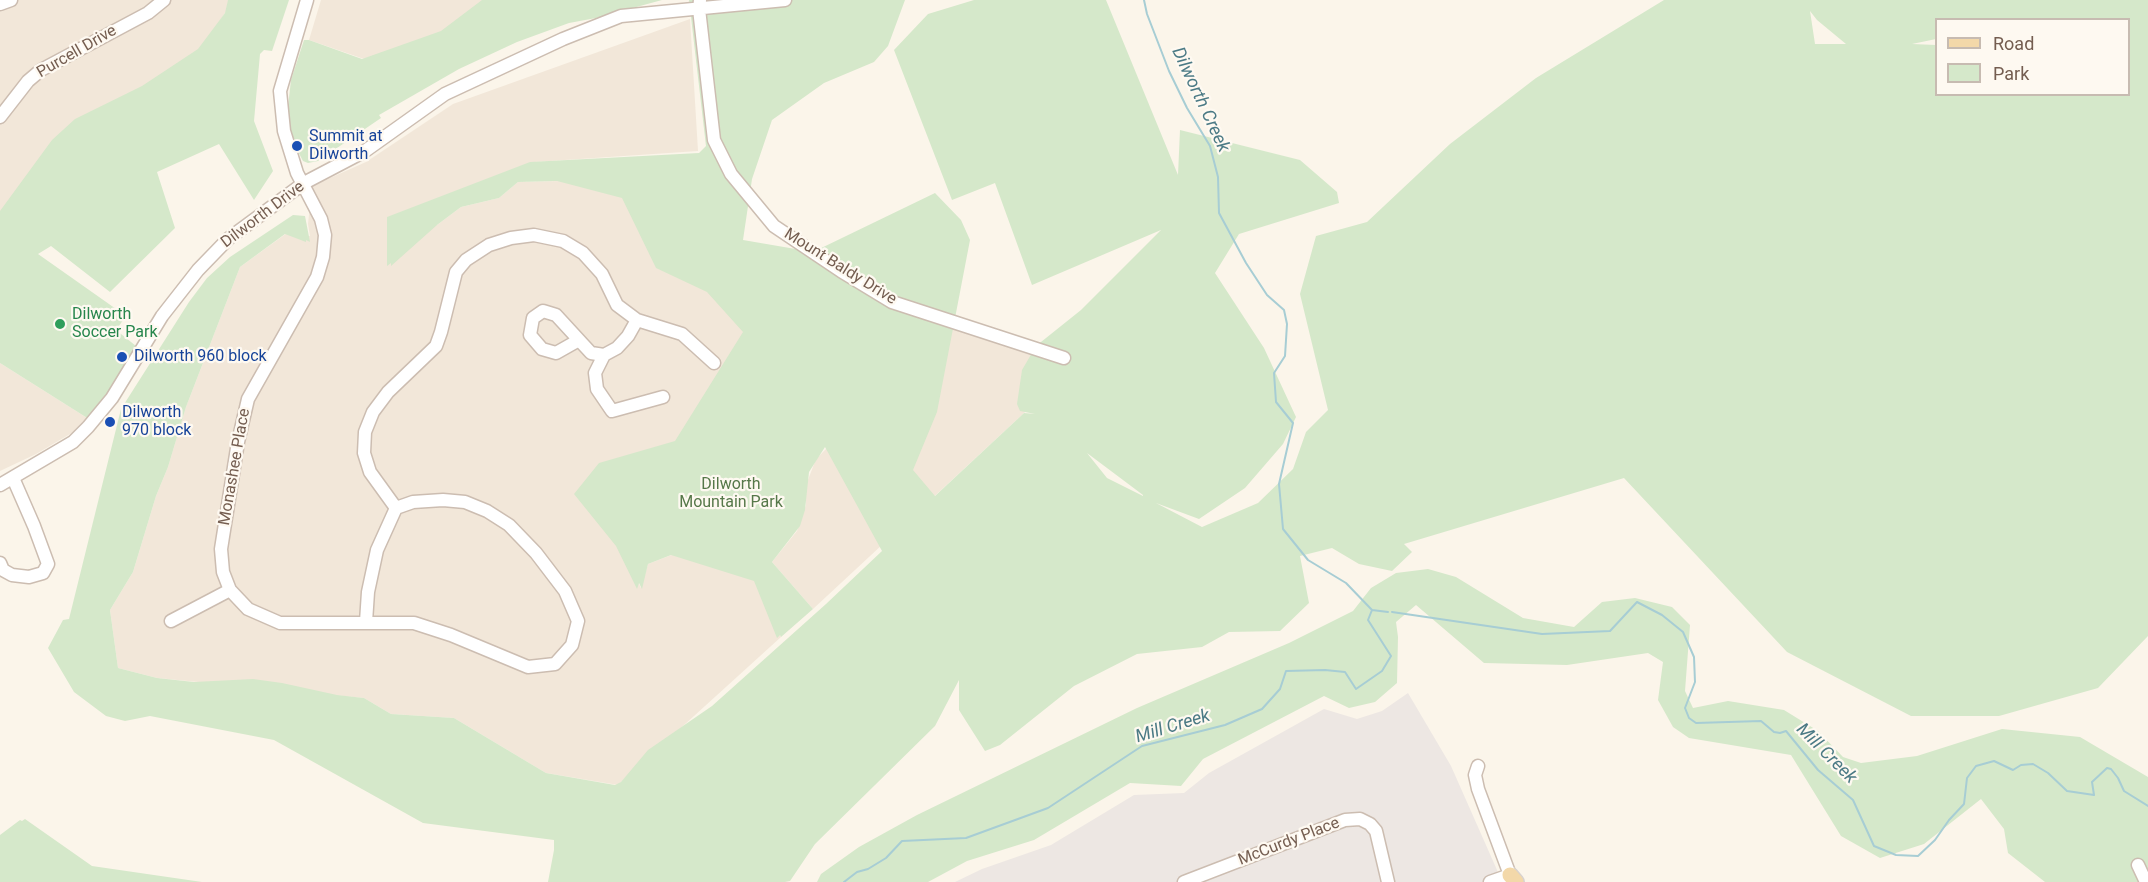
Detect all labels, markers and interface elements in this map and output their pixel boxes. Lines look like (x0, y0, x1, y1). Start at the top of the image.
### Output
legend (1935, 18, 2130, 96)
street label: Purcell Drive (34, 22, 120, 82)
text: Road (1993, 33, 2034, 54)
water label: Dilworth Creek (1166, 44, 1234, 156)
text: Park (1993, 63, 2029, 84)
place label: Summit at Dilworth (309, 127, 382, 165)
marker: Summit at Dilworth (290, 139, 304, 153)
street label: Dilworth Drive (218, 177, 308, 253)
street label: Mount Baldy Drive (780, 225, 900, 309)
place label: Dilworth Soccer Park (72, 305, 157, 343)
marker: Dilworth Soccer Park (53, 317, 67, 331)
place label: Dilworth 960 block (134, 347, 267, 367)
marker: Dilworth 960 block (115, 350, 129, 364)
place label: Dilworth 970 block (122, 403, 191, 441)
street label: Monashee Place (215, 407, 255, 527)
marker: Dilworth 970 block (103, 415, 117, 429)
park label: Dilworth Mountain Park (679, 475, 783, 513)
water label: Mill Creek (1133, 705, 1213, 749)
water label: Mill Creek (1791, 719, 1861, 789)
street label: McCurdy Place (1236, 814, 1342, 870)

